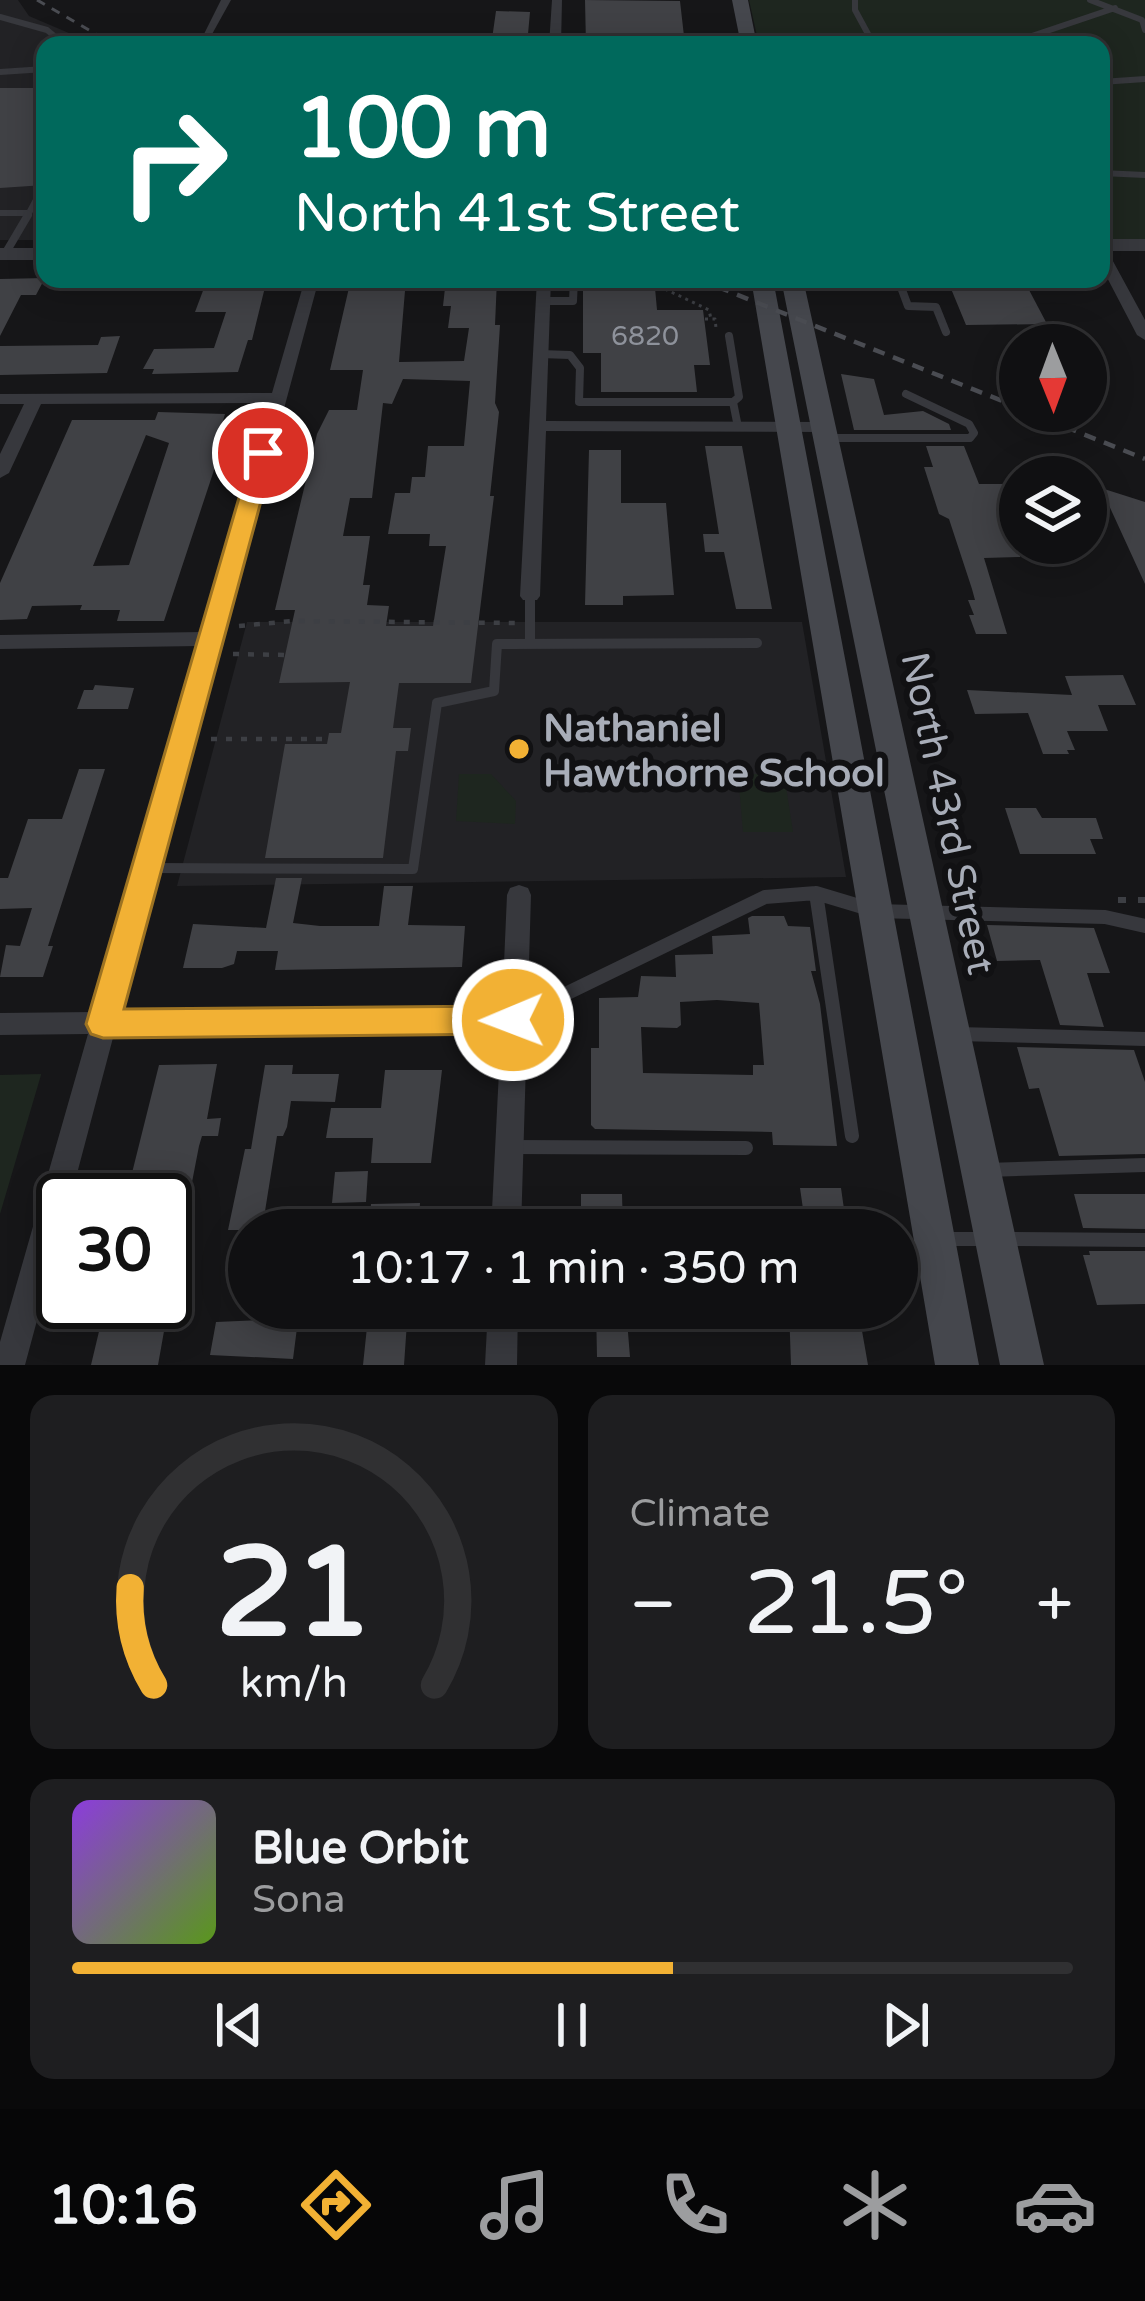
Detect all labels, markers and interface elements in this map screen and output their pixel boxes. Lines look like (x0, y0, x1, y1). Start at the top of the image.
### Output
text: 100 m (294, 79, 551, 180)
icon: right (96, 84, 252, 240)
text: North 41st Street (294, 181, 740, 246)
house number: 6820 (611, 320, 679, 353)
north arrow (999, 324, 1107, 432)
map controls (999, 324, 1107, 564)
pin (212, 402, 314, 504)
icon: arrive (230, 420, 296, 486)
button: layers (999, 456, 1107, 564)
street label: North 43rd Street (890, 648, 1005, 979)
place label: Nathaniel Hawthorne School (543, 705, 885, 797)
marker: Nathaniel Hawthorne School (506, 736, 532, 762)
position arrow (450, 957, 576, 1083)
speed limit sign: 30 (36, 1173, 192, 1329)
text: 10:17 · 1 min · 350 m (347, 1242, 799, 1296)
text: Climate (630, 1490, 770, 1537)
text: 21 (215, 1519, 372, 1670)
text: 21.5° (744, 1550, 969, 1659)
text: − (630, 1565, 677, 1645)
text: + (1036, 1565, 1073, 1645)
text: km/h (240, 1658, 348, 1709)
text: Blue Orbit (252, 1822, 469, 1876)
text: Sona (252, 1876, 345, 1923)
icon: previous (206, 1992, 272, 2058)
icon: pause (539, 1992, 605, 2058)
icon: next (873, 1992, 939, 2058)
icon: directions (294, 2163, 378, 2247)
icon: music (473, 2163, 557, 2247)
icon: phone (653, 2163, 737, 2247)
icon: climate (833, 2163, 917, 2247)
icon: car (1013, 2163, 1097, 2247)
text: 10:16 (48, 2173, 198, 2238)

